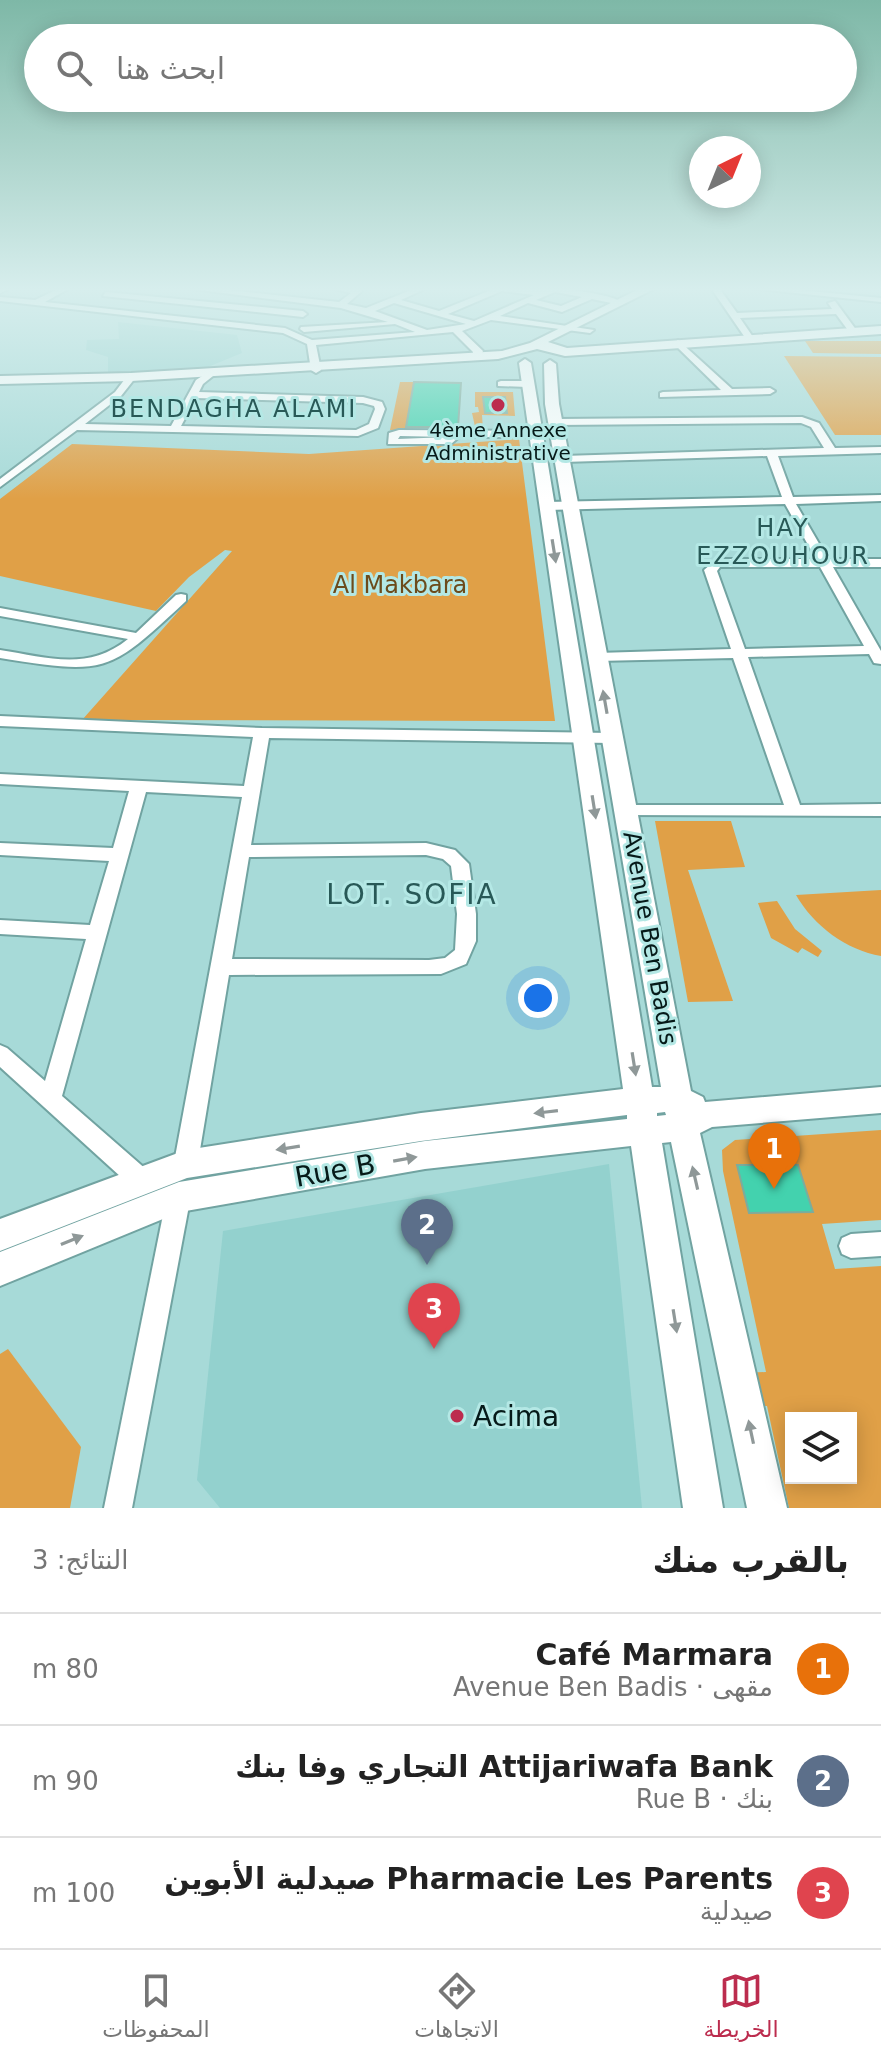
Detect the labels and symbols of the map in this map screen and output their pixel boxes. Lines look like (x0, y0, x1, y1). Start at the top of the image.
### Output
north arrow (689, 136, 761, 208)
district label: BENDAGHA ALAMI (111, 395, 357, 423)
marker: 4ème Annexe Administrative (489, 396, 507, 414)
place label: 4ème Annexe Administrative (425, 418, 571, 465)
district label: HAY EZZOUHOUR (696, 514, 870, 570)
one-way arrow (548, 538, 561, 563)
park label: Al Makbara (333, 571, 467, 599)
one-way arrow (599, 690, 611, 715)
one-way arrow (588, 795, 601, 820)
street label: Avenue Ben Badis (617, 829, 683, 1047)
district label: LOT. SOFIA (326, 878, 498, 911)
your location (518, 978, 558, 1018)
one-way arrow (628, 1052, 641, 1077)
one-way arrow (533, 1106, 558, 1119)
pin: 1 (748, 1123, 800, 1189)
one-way arrow (275, 1142, 300, 1155)
street label: Rue B (292, 1147, 378, 1194)
one-way arrow (392, 1152, 417, 1164)
one-way arrow (688, 1165, 700, 1190)
pin: 2 (401, 1199, 453, 1265)
one-way arrow (60, 1233, 84, 1246)
pin: 3 (408, 1283, 460, 1349)
one-way arrow (669, 1309, 682, 1334)
place label: Acima (473, 1400, 559, 1433)
marker: Acima (448, 1407, 466, 1425)
one-way arrow (745, 1419, 757, 1444)

